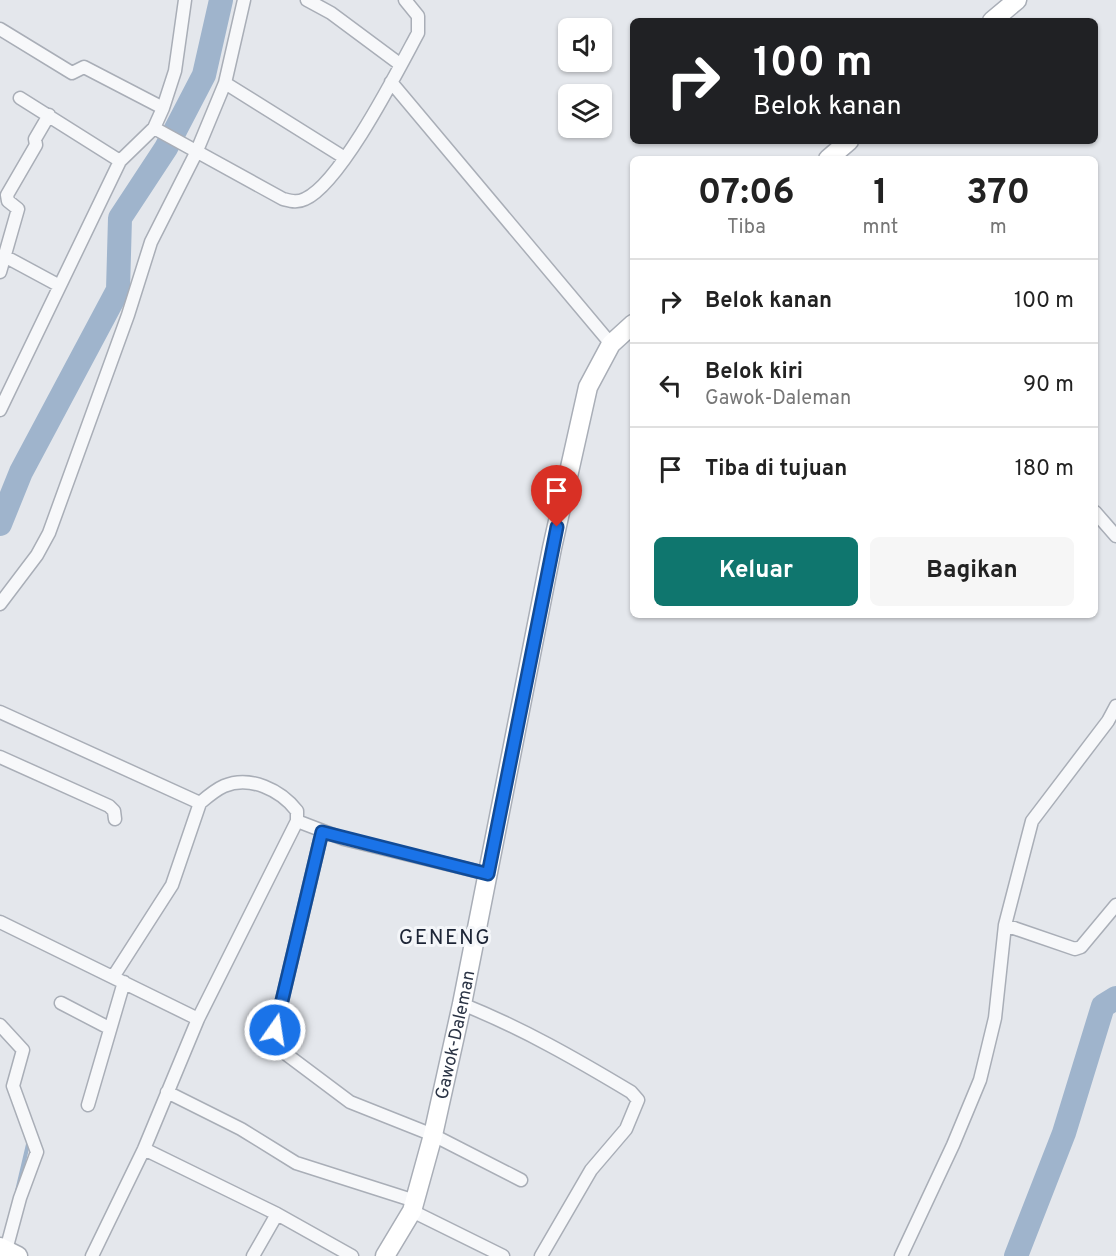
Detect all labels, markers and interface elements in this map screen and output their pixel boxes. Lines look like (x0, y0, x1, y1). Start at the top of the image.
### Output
map controls (558, 18, 612, 138)
button: sound (558, 18, 612, 72)
text: 100 m (753, 38, 872, 91)
icon: right (654, 42, 732, 120)
button: layers (558, 84, 612, 138)
text: Belok kanan (753, 90, 902, 124)
text: 07:06 (698, 171, 795, 217)
text: 1 (873, 171, 888, 217)
text: 370 (966, 171, 1030, 217)
text: Tiba (727, 215, 766, 241)
text: mnt (863, 215, 898, 241)
text: m (990, 215, 1007, 241)
icon: right (654, 285, 687, 318)
text: Belok kanan (705, 288, 832, 315)
text: 100 m (1014, 288, 1074, 315)
text: Belok kiri (705, 359, 803, 386)
icon: left (654, 369, 687, 402)
text: 90 m (1023, 372, 1074, 399)
text: Gawok-Daleman (705, 386, 851, 412)
icon: arrive (654, 453, 687, 486)
text: Tiba di tujuan (705, 456, 847, 483)
text: 180 m (1015, 456, 1074, 483)
pin (531, 465, 582, 527)
icon: arrive (540, 474, 573, 507)
button: Keluar (654, 537, 858, 606)
button: Bagikan (870, 537, 1074, 606)
district label: GENENG (399, 925, 491, 952)
street label: Gawok-Daleman (431, 968, 481, 1102)
position arrow (243, 998, 307, 1062)

